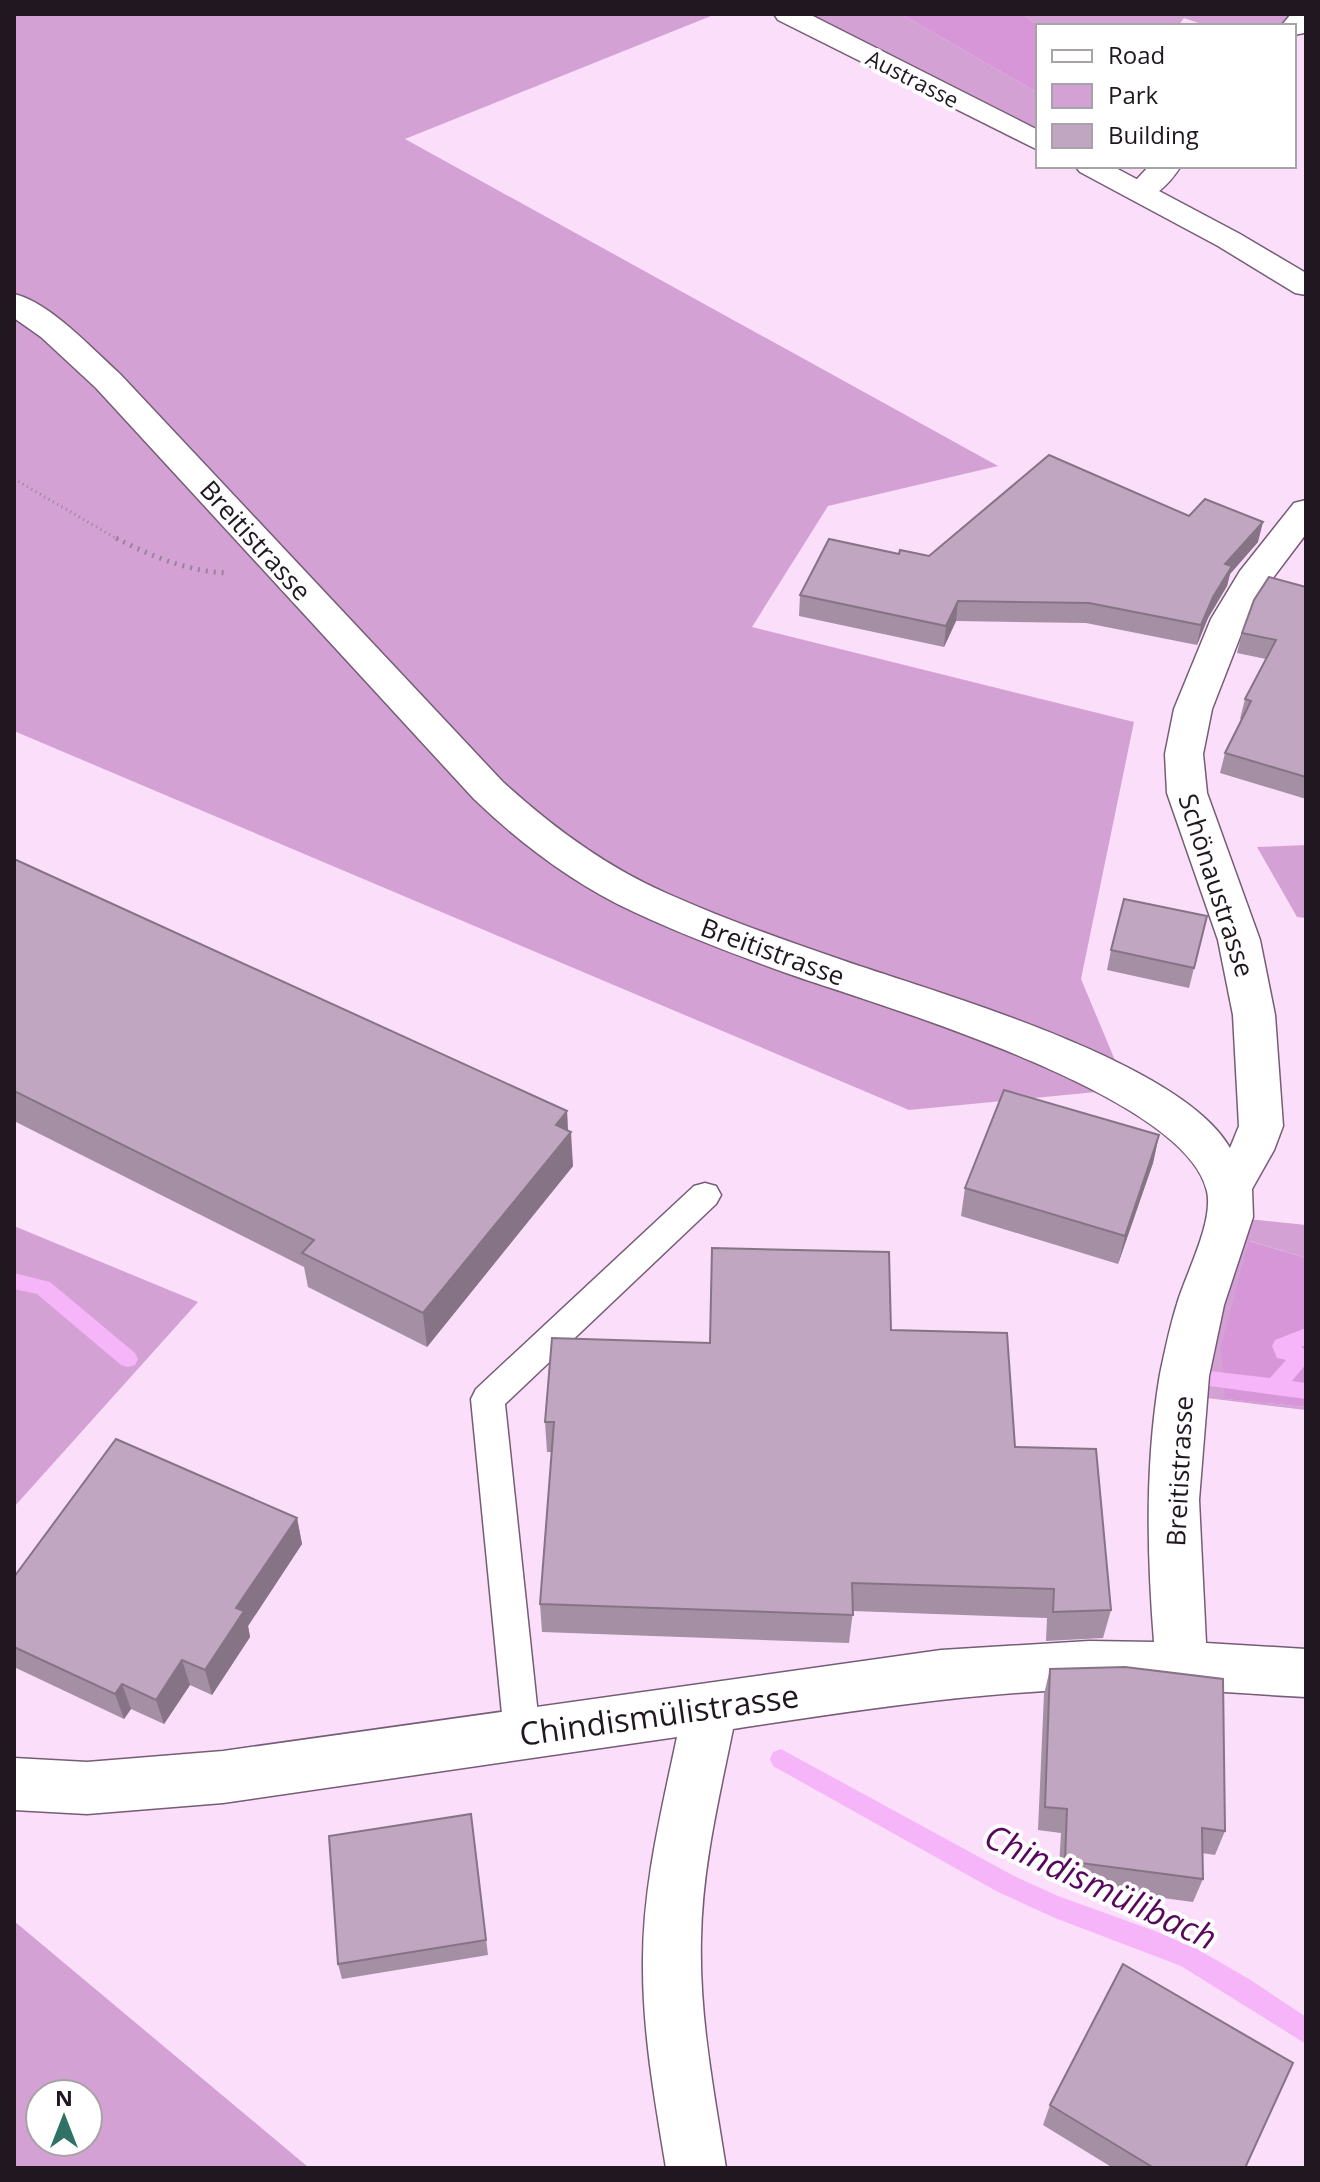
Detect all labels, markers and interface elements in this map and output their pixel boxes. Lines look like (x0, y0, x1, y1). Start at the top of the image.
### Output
legend (1036, 24, 1296, 168)
text: Road (1108, 38, 1165, 71)
street label: Austrasse (862, 42, 964, 114)
text: Park (1108, 78, 1159, 111)
text: Building (1108, 118, 1199, 151)
street label: Breitistrasse (192, 472, 320, 608)
street label: Schönaustrasse (1170, 789, 1264, 981)
street label: Breitistrasse (696, 908, 850, 994)
street label: Breitistrasse (1157, 1395, 1201, 1547)
street label: Chindismülistrasse (516, 1673, 802, 1755)
water label: Chindismülibach (978, 1812, 1224, 1960)
north arrow (24, 2078, 104, 2158)
text: N (55, 2082, 73, 2112)

